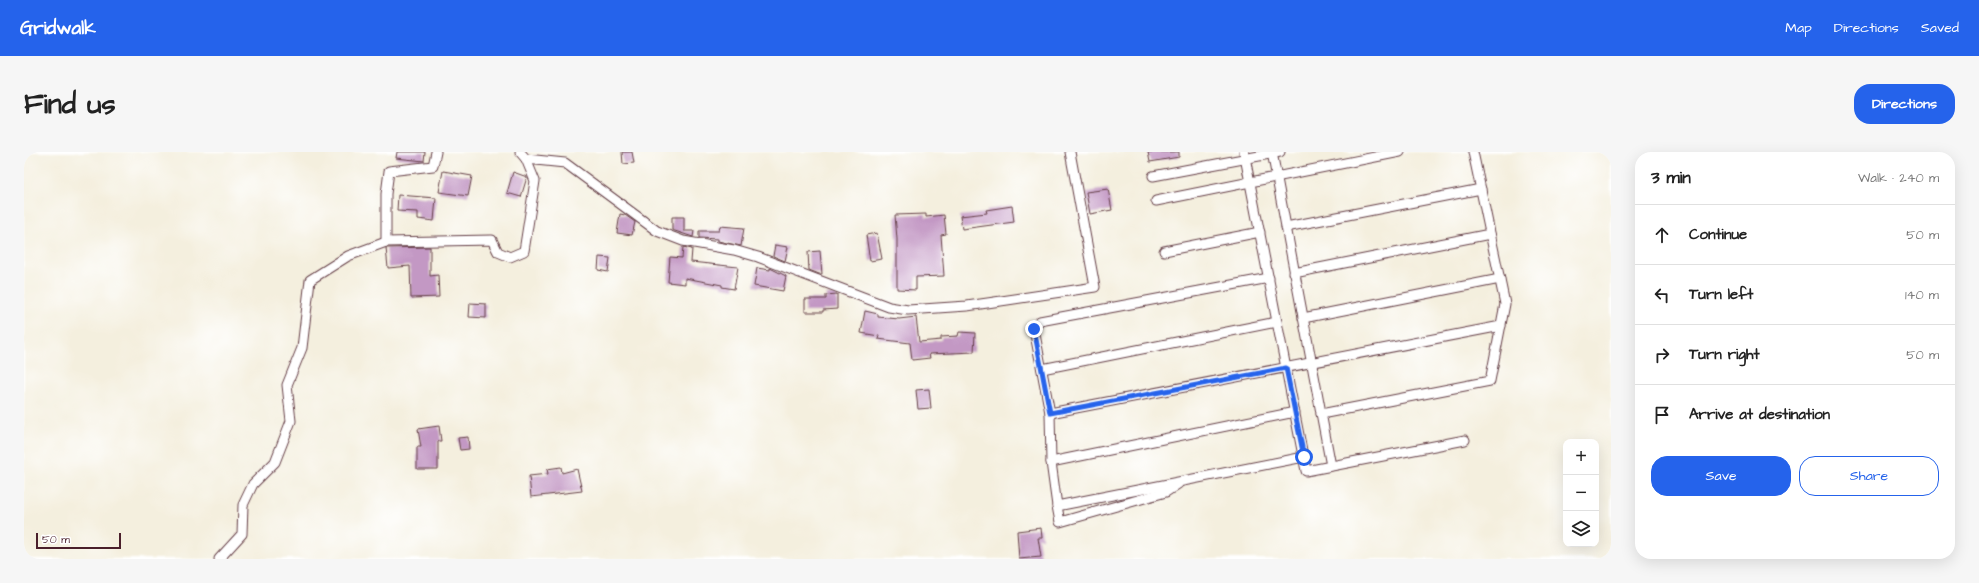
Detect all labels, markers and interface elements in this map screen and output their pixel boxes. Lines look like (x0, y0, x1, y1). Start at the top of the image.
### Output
text: Gridwalk (20, 15, 96, 42)
text: Map (1785, 18, 1812, 38)
text: Directions (1834, 18, 1899, 38)
text: Saved (1921, 18, 1959, 38)
button: Directions (1854, 84, 1955, 124)
text: Find us (24, 85, 115, 124)
text: 3 min (1651, 166, 1691, 190)
text: Walk · 240 m (1858, 169, 1939, 187)
icon: ahead (1651, 224, 1673, 246)
text: Continue (1689, 224, 1747, 245)
text: 50 m (1906, 226, 1939, 244)
icon: left (1651, 284, 1673, 306)
text: Turn left (1689, 284, 1753, 305)
text: 140 m (1905, 286, 1939, 304)
route end (1025, 320, 1043, 338)
icon: right (1651, 344, 1673, 366)
text: Turn right (1689, 344, 1760, 365)
text: 50 m (1906, 346, 1939, 364)
icon: arrive (1651, 404, 1673, 426)
text: Arrive at destination (1689, 404, 1830, 425)
map controls (1563, 439, 1599, 547)
button: + (1563, 439, 1599, 475)
route start (1295, 448, 1313, 466)
button: Save (1651, 456, 1791, 496)
button: Share (1799, 456, 1939, 496)
button: − (1563, 475, 1599, 511)
button: layers (1563, 511, 1599, 547)
scale bar (36, 531, 121, 550)
text: 50 m (42, 532, 70, 547)

